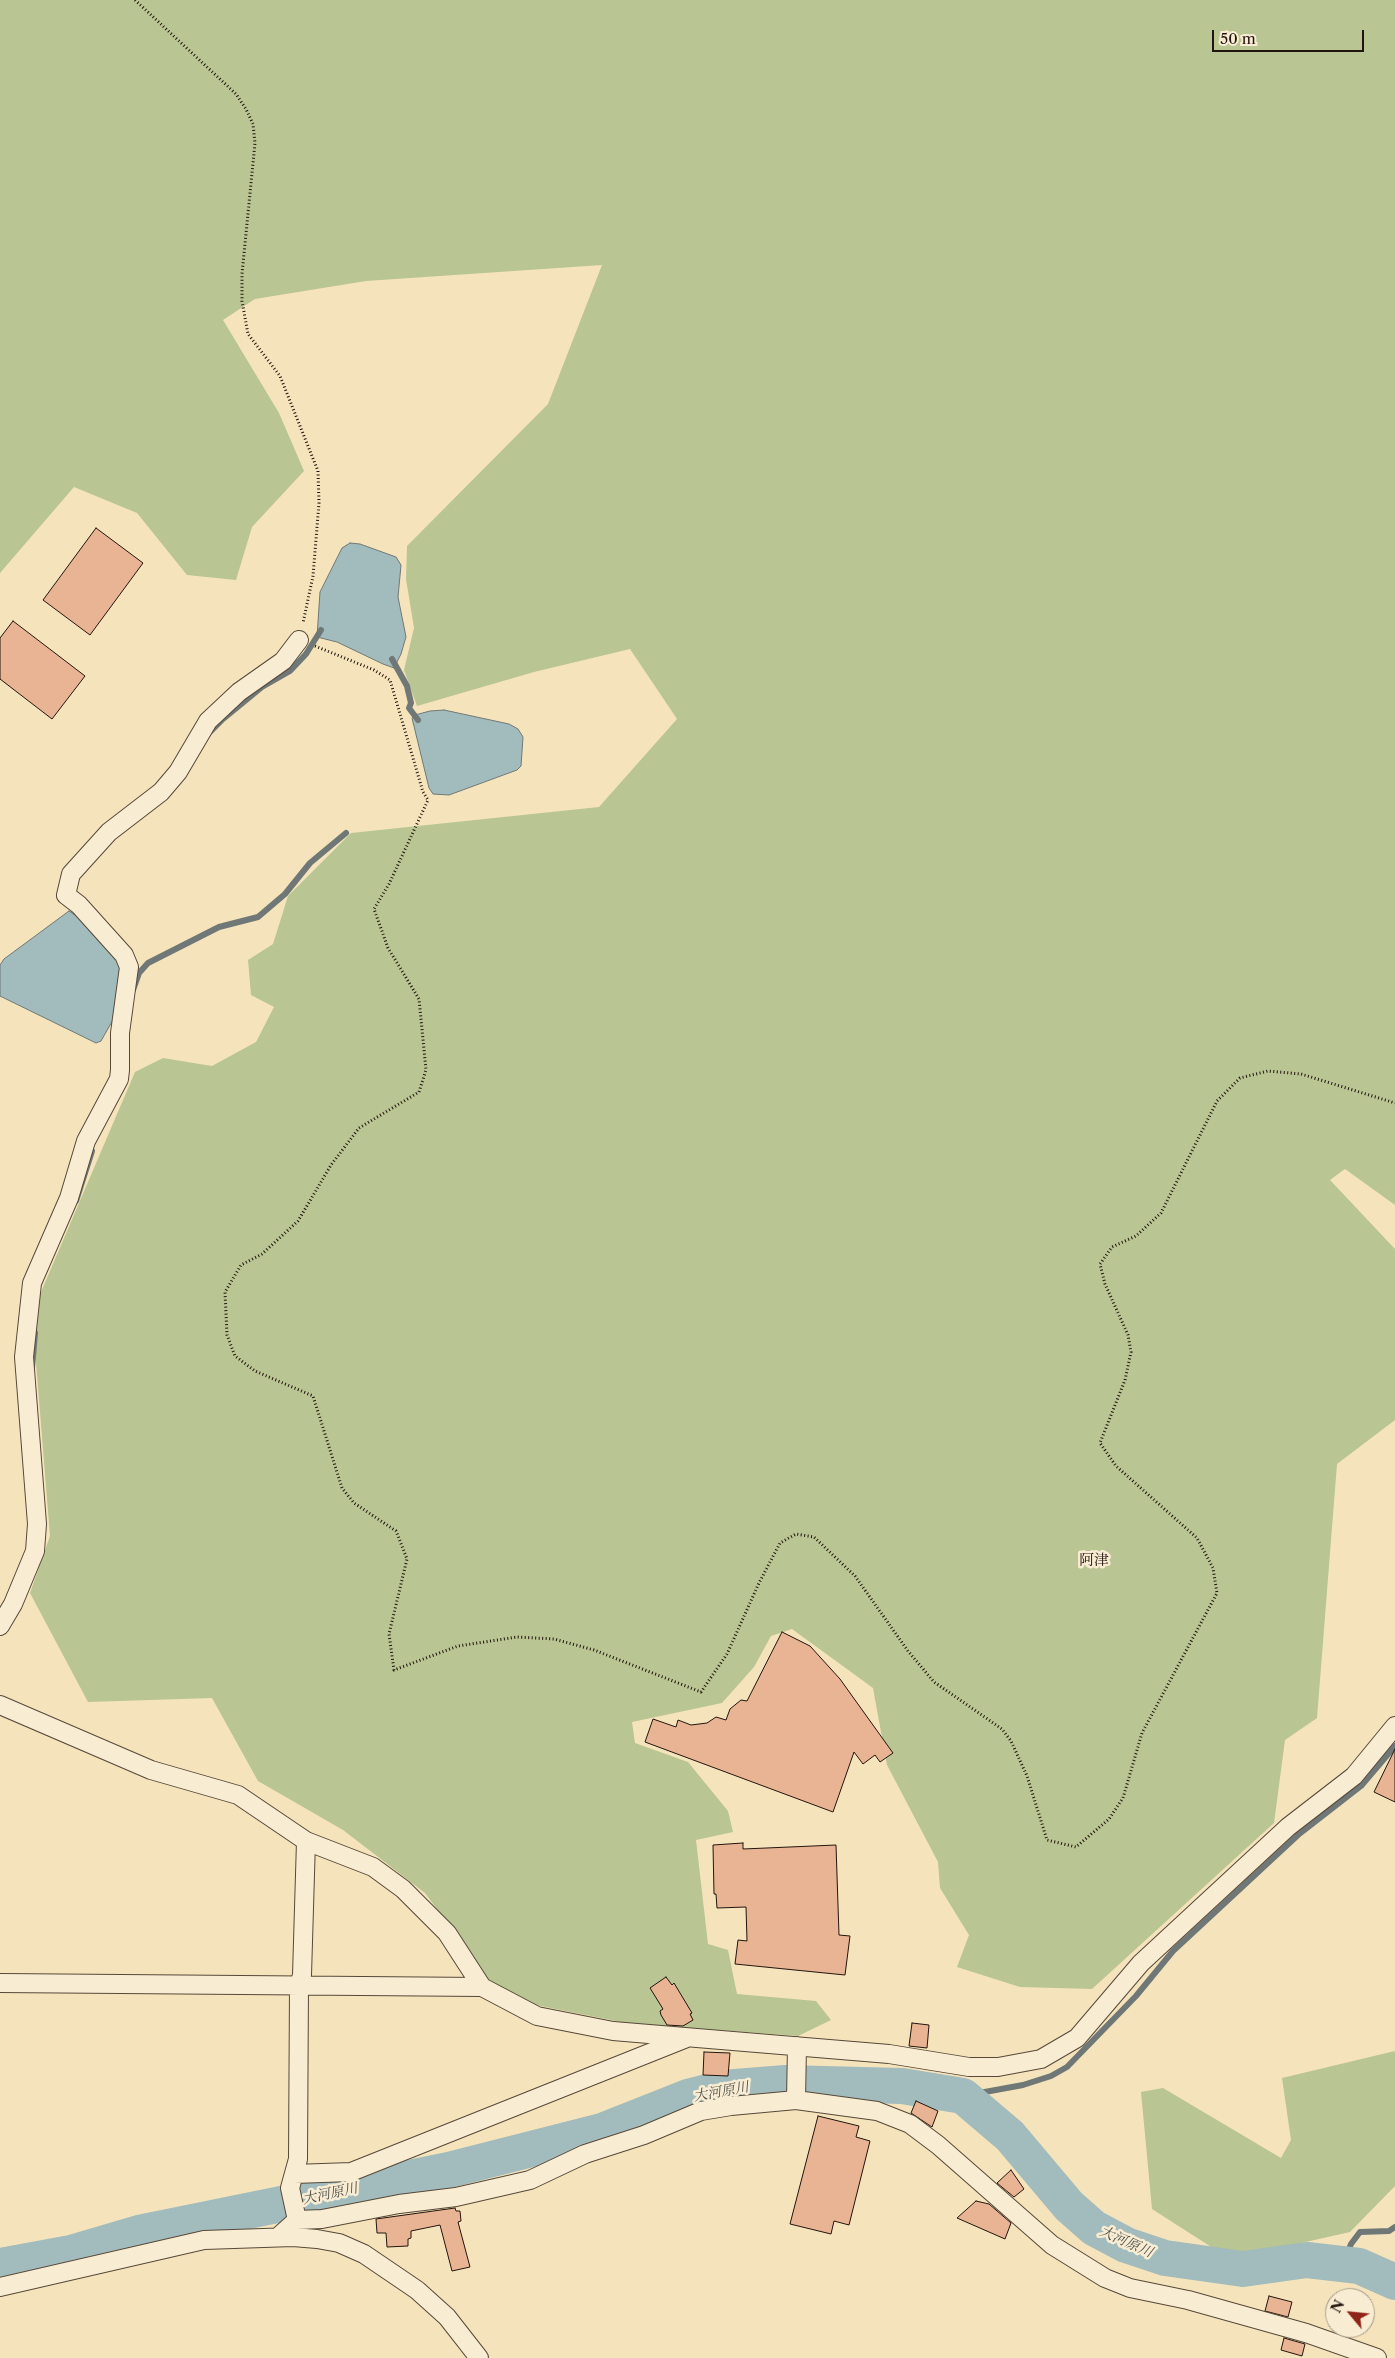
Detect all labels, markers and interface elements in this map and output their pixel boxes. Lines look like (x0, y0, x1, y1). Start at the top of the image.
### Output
scale bar (1215, 20, 1368, 52)
text: 50 m (1220, 29, 1256, 48)
district label: 阿津 (1079, 1552, 1109, 1570)
water label: 大河原川 (692, 2079, 750, 2105)
water label: 大河原川 (301, 2180, 359, 2208)
water label: 大河原川 (1097, 2223, 1155, 2261)
north arrow (1325, 2288, 1375, 2338)
text: N (1327, 2297, 1348, 2316)

